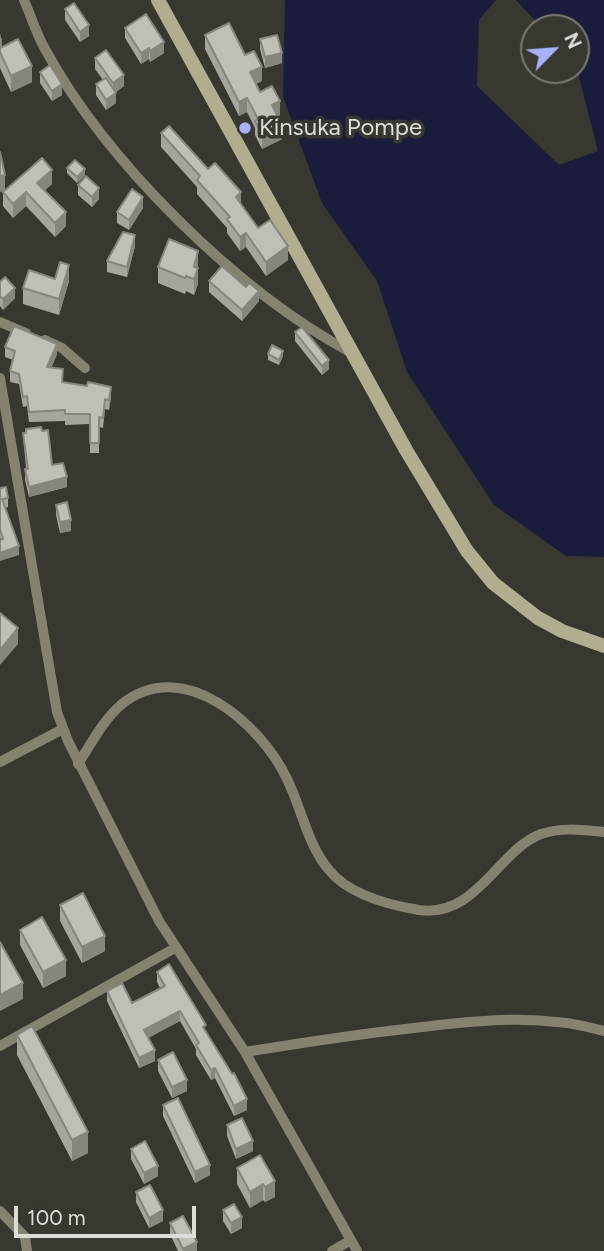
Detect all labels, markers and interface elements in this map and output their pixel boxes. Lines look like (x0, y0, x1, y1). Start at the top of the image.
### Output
north arrow (520, 14, 590, 84)
text: N (559, 29, 586, 52)
place label: Kinsuka Pompe (259, 114, 422, 142)
marker: Kinsuka Pompe (237, 120, 253, 136)
scale bar (18, 1192, 200, 1236)
text: 100 m (27, 1205, 86, 1230)

